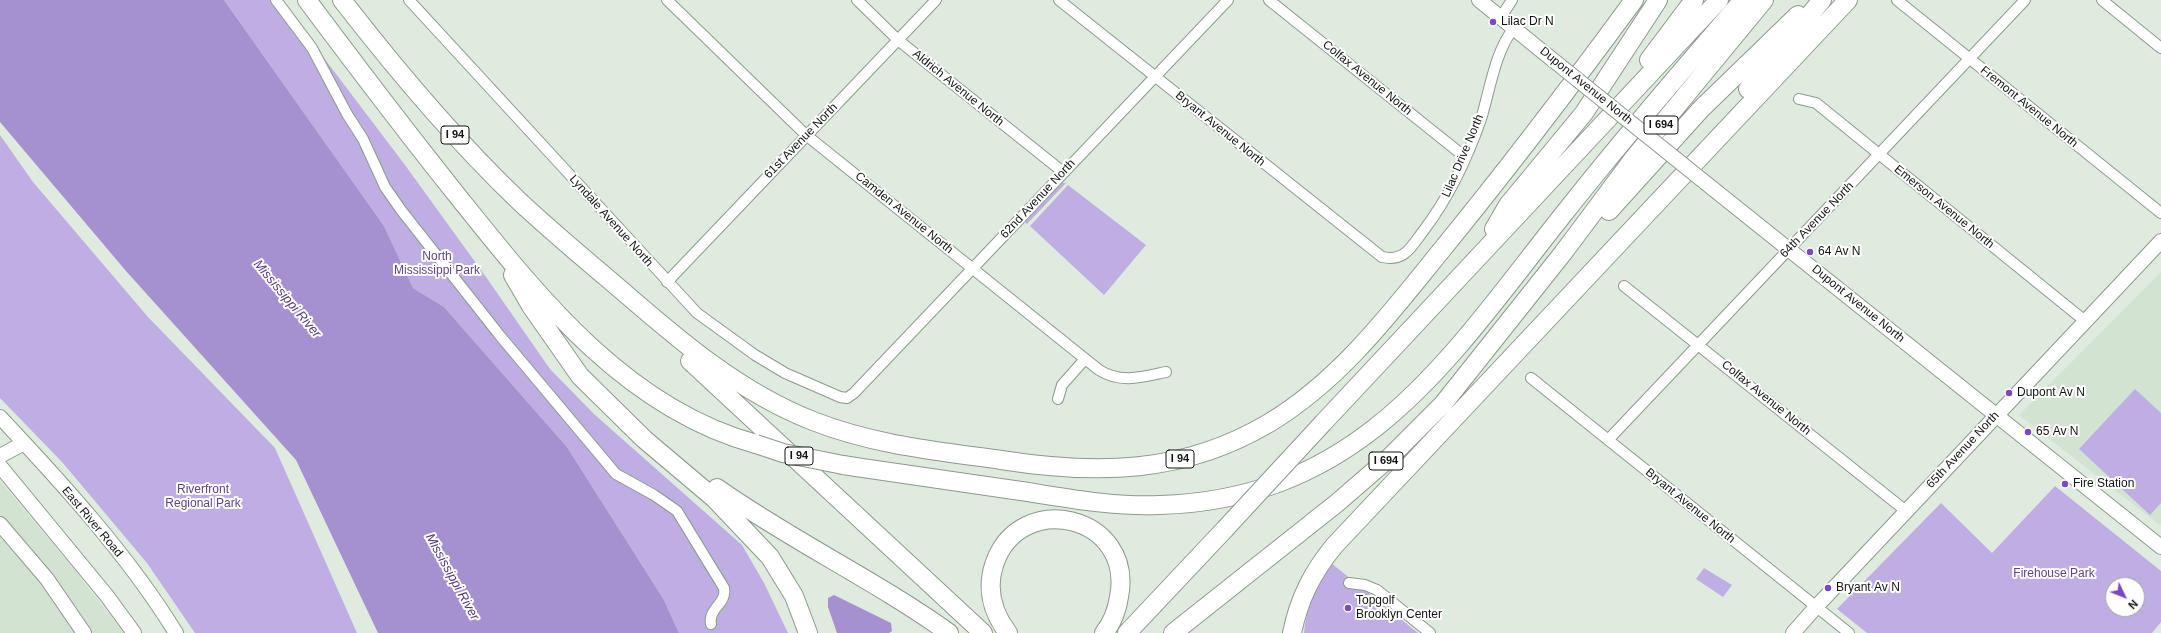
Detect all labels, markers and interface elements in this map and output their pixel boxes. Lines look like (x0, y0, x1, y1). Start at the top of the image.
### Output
place label: Lilac Dr N (1501, 15, 1554, 29)
marker: Lilac Dr N (1488, 17, 1498, 27)
street label: Colfax Avenue North (1320, 38, 1414, 118)
street label: Dupont Avenue North (1537, 44, 1635, 128)
street label: Aldrich Avenue North (909, 47, 1007, 129)
street label: Fremont Avenue North (1977, 63, 2081, 151)
street label: Bryant Avenue North (1172, 88, 1268, 170)
street label: 61st Avenue North (761, 100, 841, 182)
street label: Lilac Drive North (1439, 112, 1487, 200)
road number: I 694 (1644, 116, 1678, 134)
road number: I 94 (441, 126, 469, 144)
street label: 62nd Avenue North (998, 156, 1078, 242)
street label: Emerson Avenue North (1891, 162, 1997, 252)
street label: Camden Avenue North (852, 169, 956, 257)
street label: Lyndale Avenue North (566, 172, 656, 270)
street label: 64th Avenue North (1777, 179, 1857, 261)
place label: 64 Av N (1818, 245, 1860, 259)
marker: 64 Av N (1805, 247, 1815, 257)
park label: North Mississippi Park (394, 250, 480, 278)
water label: Mississippi River (250, 257, 324, 341)
street label: Dupont Avenue North (1809, 262, 1907, 346)
street label: Colfax Avenue North (1719, 358, 1813, 438)
place label: Dupont Av N (2017, 386, 2085, 400)
marker: Dupont Av N (2004, 388, 2014, 398)
street label: 65th Avenue North (1924, 409, 2002, 491)
place label: 65 Av N (2036, 425, 2078, 439)
marker: 65 Av N (2023, 427, 2033, 437)
road number: I 94 (785, 447, 813, 465)
road number: I 94 (1166, 450, 1194, 468)
road number: I 694 (1369, 452, 1403, 470)
street label: Bryant Avenue North (1642, 465, 1738, 547)
place label: Fire Station (2073, 477, 2134, 491)
marker: Fire Station (2060, 479, 2070, 489)
park label: Riverfront Regional Park (165, 483, 241, 511)
street label: East River Road (58, 484, 126, 560)
water label: Mississippi River (422, 531, 482, 623)
park label: Firehouse Park (2013, 567, 2095, 581)
north arrow (2105, 577, 2145, 617)
place label: Bryant Av N (1836, 581, 1900, 595)
marker: Bryant Av N (1823, 583, 1833, 593)
place label: Topgolf Brooklyn Center (1356, 594, 1442, 622)
text: N (2126, 597, 2140, 611)
marker: Topgolf Brooklyn Center (1343, 603, 1353, 613)

